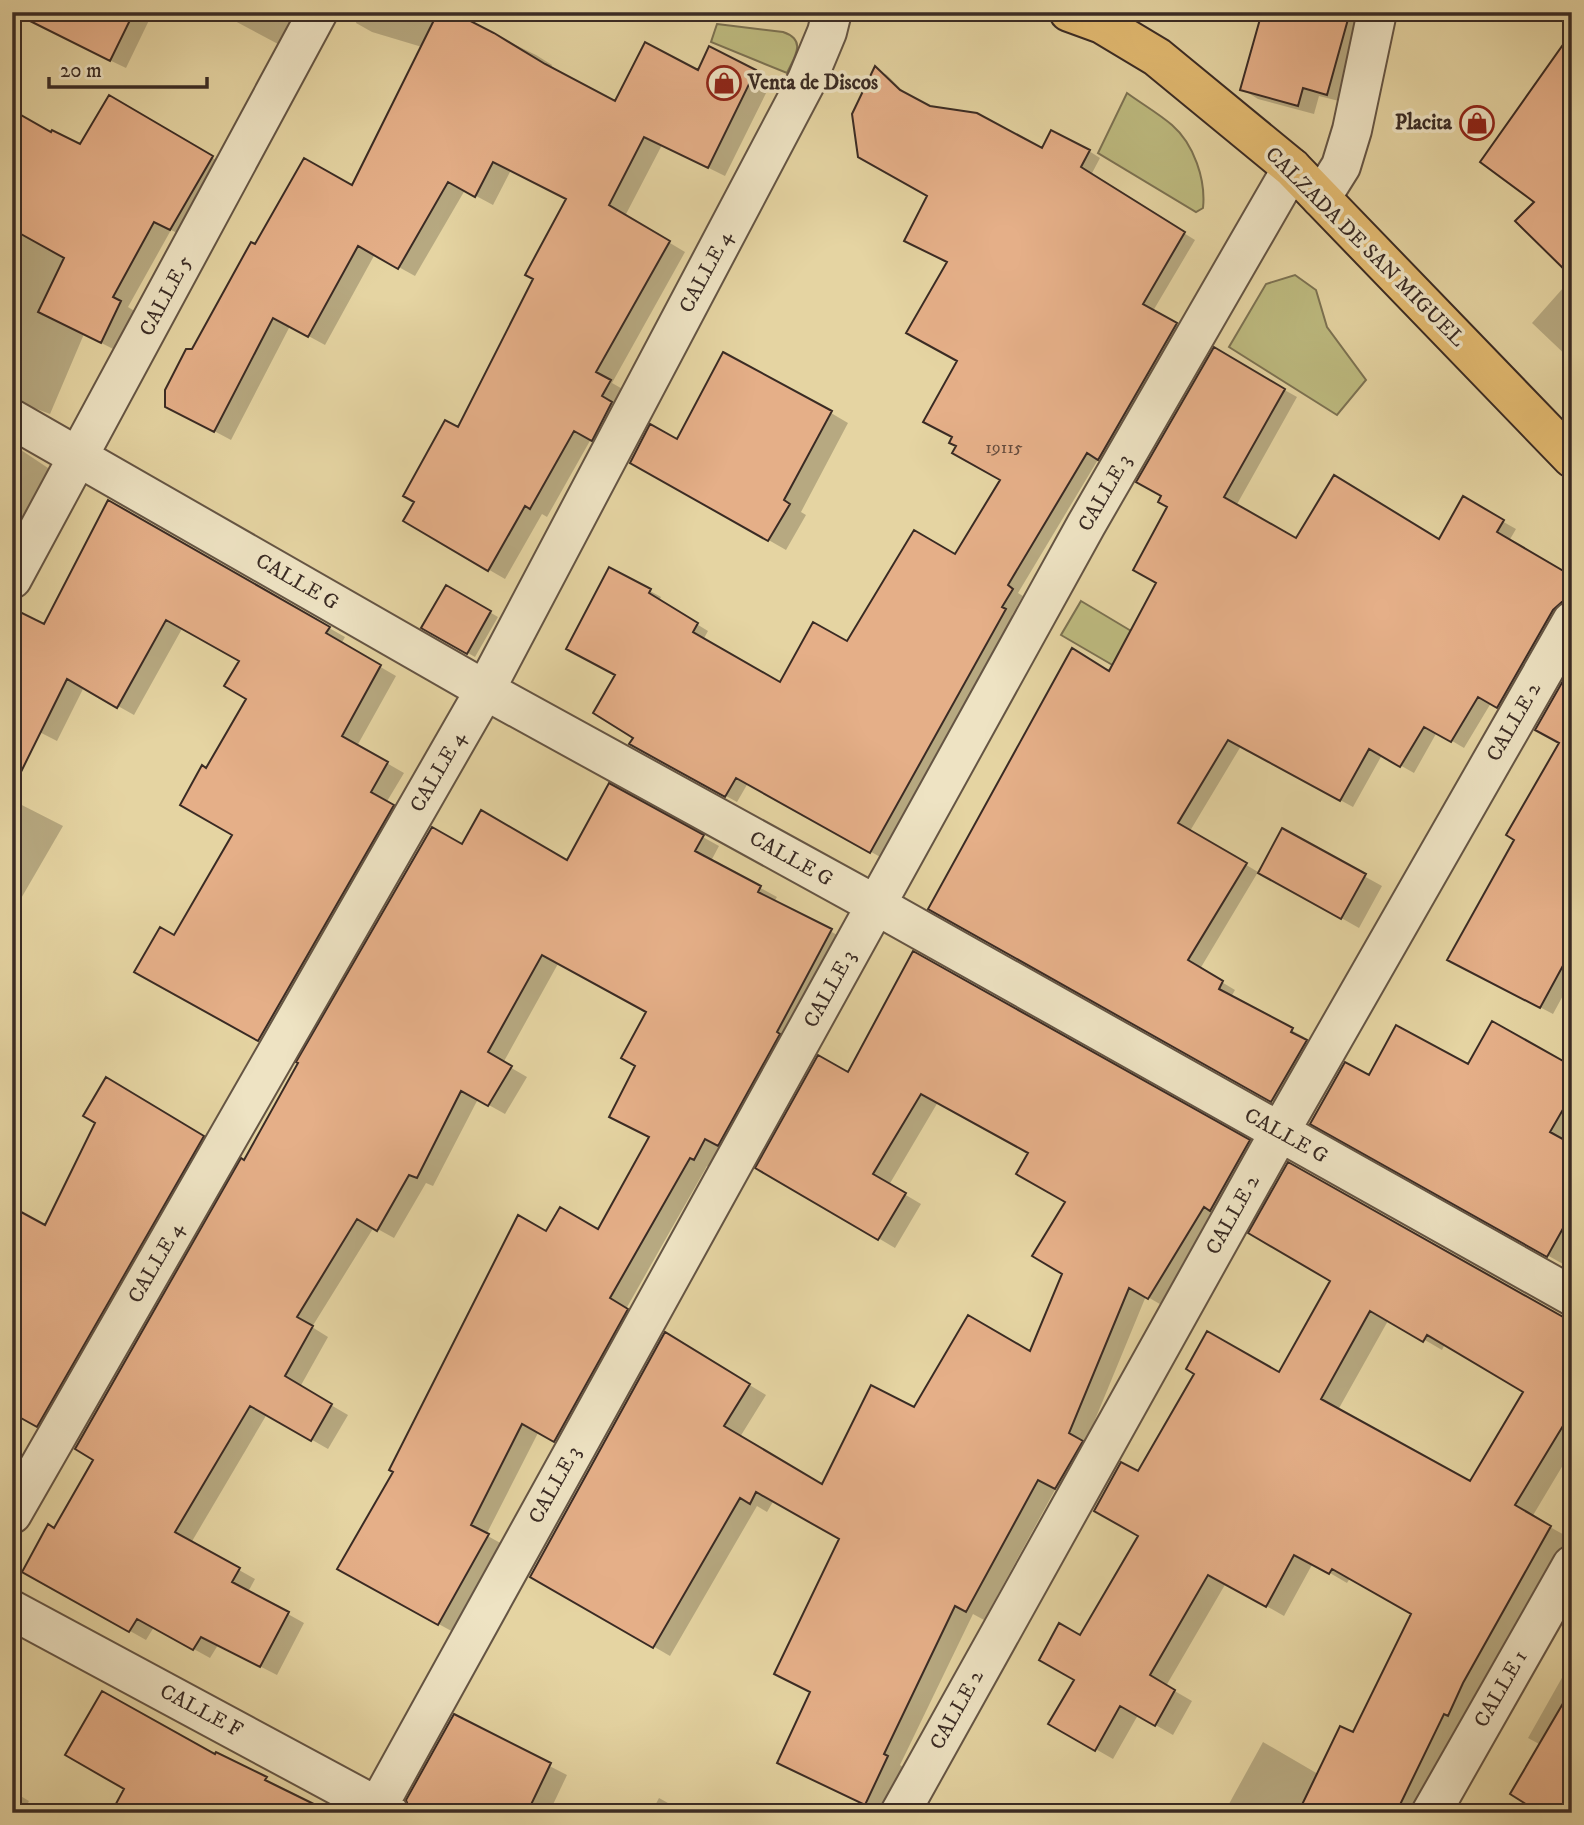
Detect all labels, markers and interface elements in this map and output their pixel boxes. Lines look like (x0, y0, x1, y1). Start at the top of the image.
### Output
scale bar (49, 46, 206, 90)
text: 20 m (60, 58, 102, 84)
shop icon: Venta de Discos (705, 64, 743, 102)
place label: Venta de Discos (747, 70, 878, 96)
shop icon: Placita (1458, 104, 1496, 142)
place label: Placita (1395, 110, 1453, 136)
street label: CALZADA DE SAN MIGUEL (1260, 142, 1470, 352)
street label: CALLE 4 (674, 226, 739, 317)
street label: CALLE 5 (134, 251, 198, 341)
house number: 19115 (985, 437, 1023, 459)
street label: CALLE 3 (1073, 450, 1137, 536)
street label: CALLE G (251, 548, 343, 616)
street label: CALLE 2 (1481, 677, 1547, 766)
street label: CALLE 4 (404, 726, 472, 817)
street label: CALLE G (745, 825, 838, 893)
street label: CALLE 3 (798, 946, 862, 1032)
street label: CALLE G (1240, 1102, 1333, 1170)
street label: CALLE 2 (1200, 1170, 1266, 1259)
street label: CALLE 4 (122, 1217, 190, 1308)
street label: CALLE 3 (523, 1442, 587, 1528)
street label: CALLE 1 (1469, 1646, 1533, 1732)
street label: CALLE 2 (924, 1665, 990, 1754)
street label: CALLE F (155, 1678, 247, 1744)

